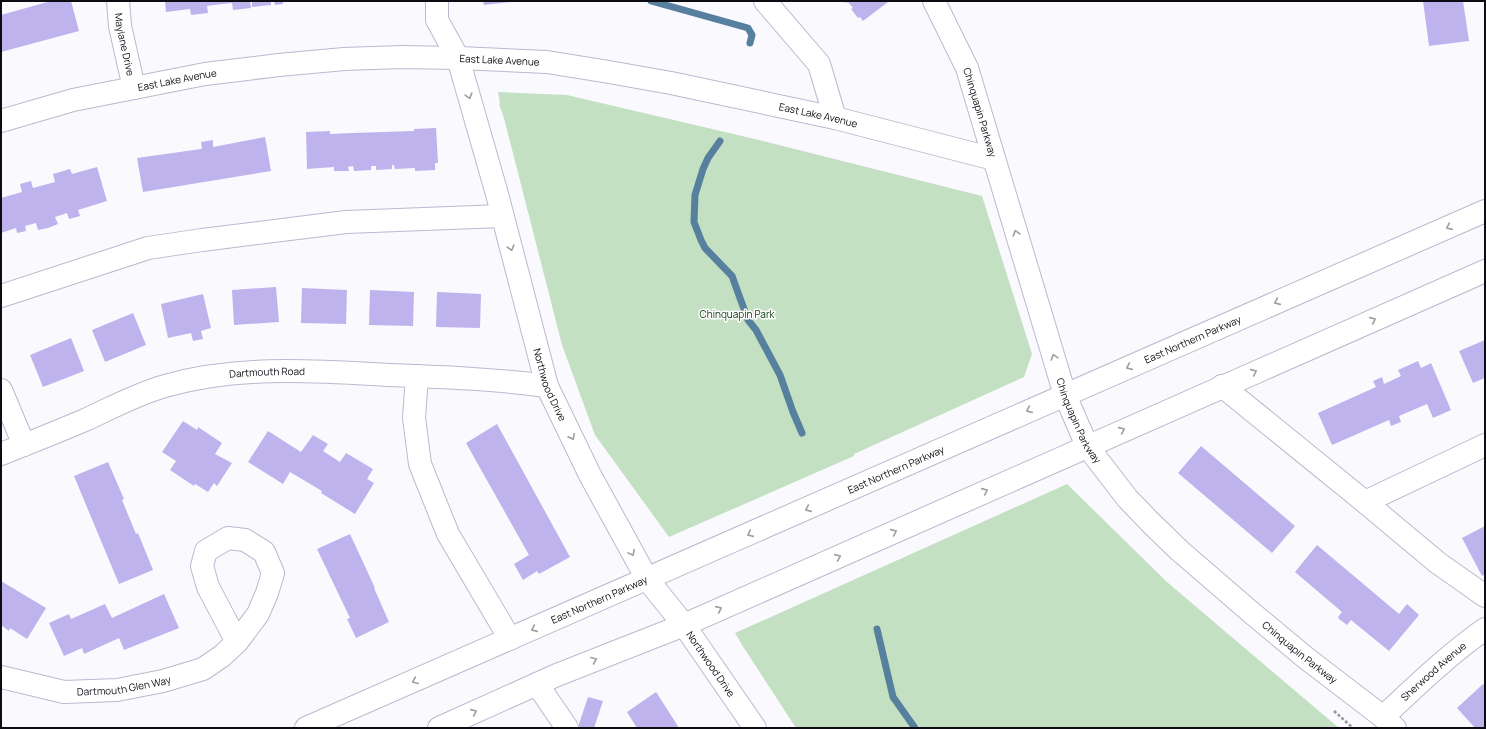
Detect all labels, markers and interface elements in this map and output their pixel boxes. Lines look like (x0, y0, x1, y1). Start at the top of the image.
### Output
street label: Maylane Drive (112, 12, 138, 77)
street label: East Lake Avenue (459, 51, 540, 69)
street label: East Lake Avenue (136, 66, 218, 94)
street label: Chinquapin Parkway (960, 66, 1001, 160)
one-way arrow (464, 92, 473, 99)
street label: East Lake Avenue (778, 99, 859, 131)
one-way arrow (1446, 222, 1453, 230)
one-way arrow (1012, 230, 1021, 237)
one-way arrow (506, 245, 514, 251)
one-way arrow (1273, 297, 1281, 305)
park label: Chinquapin Park (700, 307, 775, 321)
street label: East Northern Parkway (1142, 312, 1244, 367)
one-way arrow (1369, 317, 1377, 325)
street label: Northwood Drive (530, 347, 570, 424)
one-way arrow (1050, 354, 1059, 361)
one-way arrow (1126, 362, 1134, 370)
street label: Dartmouth Road (228, 364, 305, 381)
one-way arrow (1250, 369, 1257, 377)
street label: Chinquapin Parkway (1053, 376, 1105, 467)
one-way arrow (1026, 406, 1033, 414)
one-way arrow (1119, 427, 1126, 435)
one-way arrow (567, 433, 575, 441)
street label: East Northern Parkway (845, 442, 947, 497)
one-way arrow (982, 488, 989, 496)
one-way arrow (804, 504, 811, 512)
one-way arrow (746, 529, 754, 537)
one-way arrow (889, 529, 897, 537)
one-way arrow (628, 548, 635, 556)
one-way arrow (834, 554, 842, 562)
street label: East Northern Parkway (549, 572, 650, 627)
one-way arrow (715, 606, 723, 614)
street label: Chinquapin Parkway (1259, 618, 1341, 687)
one-way arrow (531, 624, 538, 632)
street label: Northwood Drive (683, 628, 739, 700)
street label: Sherwood Avenue (1398, 638, 1469, 704)
one-way arrow (590, 657, 597, 665)
street label: Dartmouth Glen Way (77, 672, 173, 699)
one-way arrow (411, 676, 419, 684)
one-way arrow (470, 709, 478, 717)

